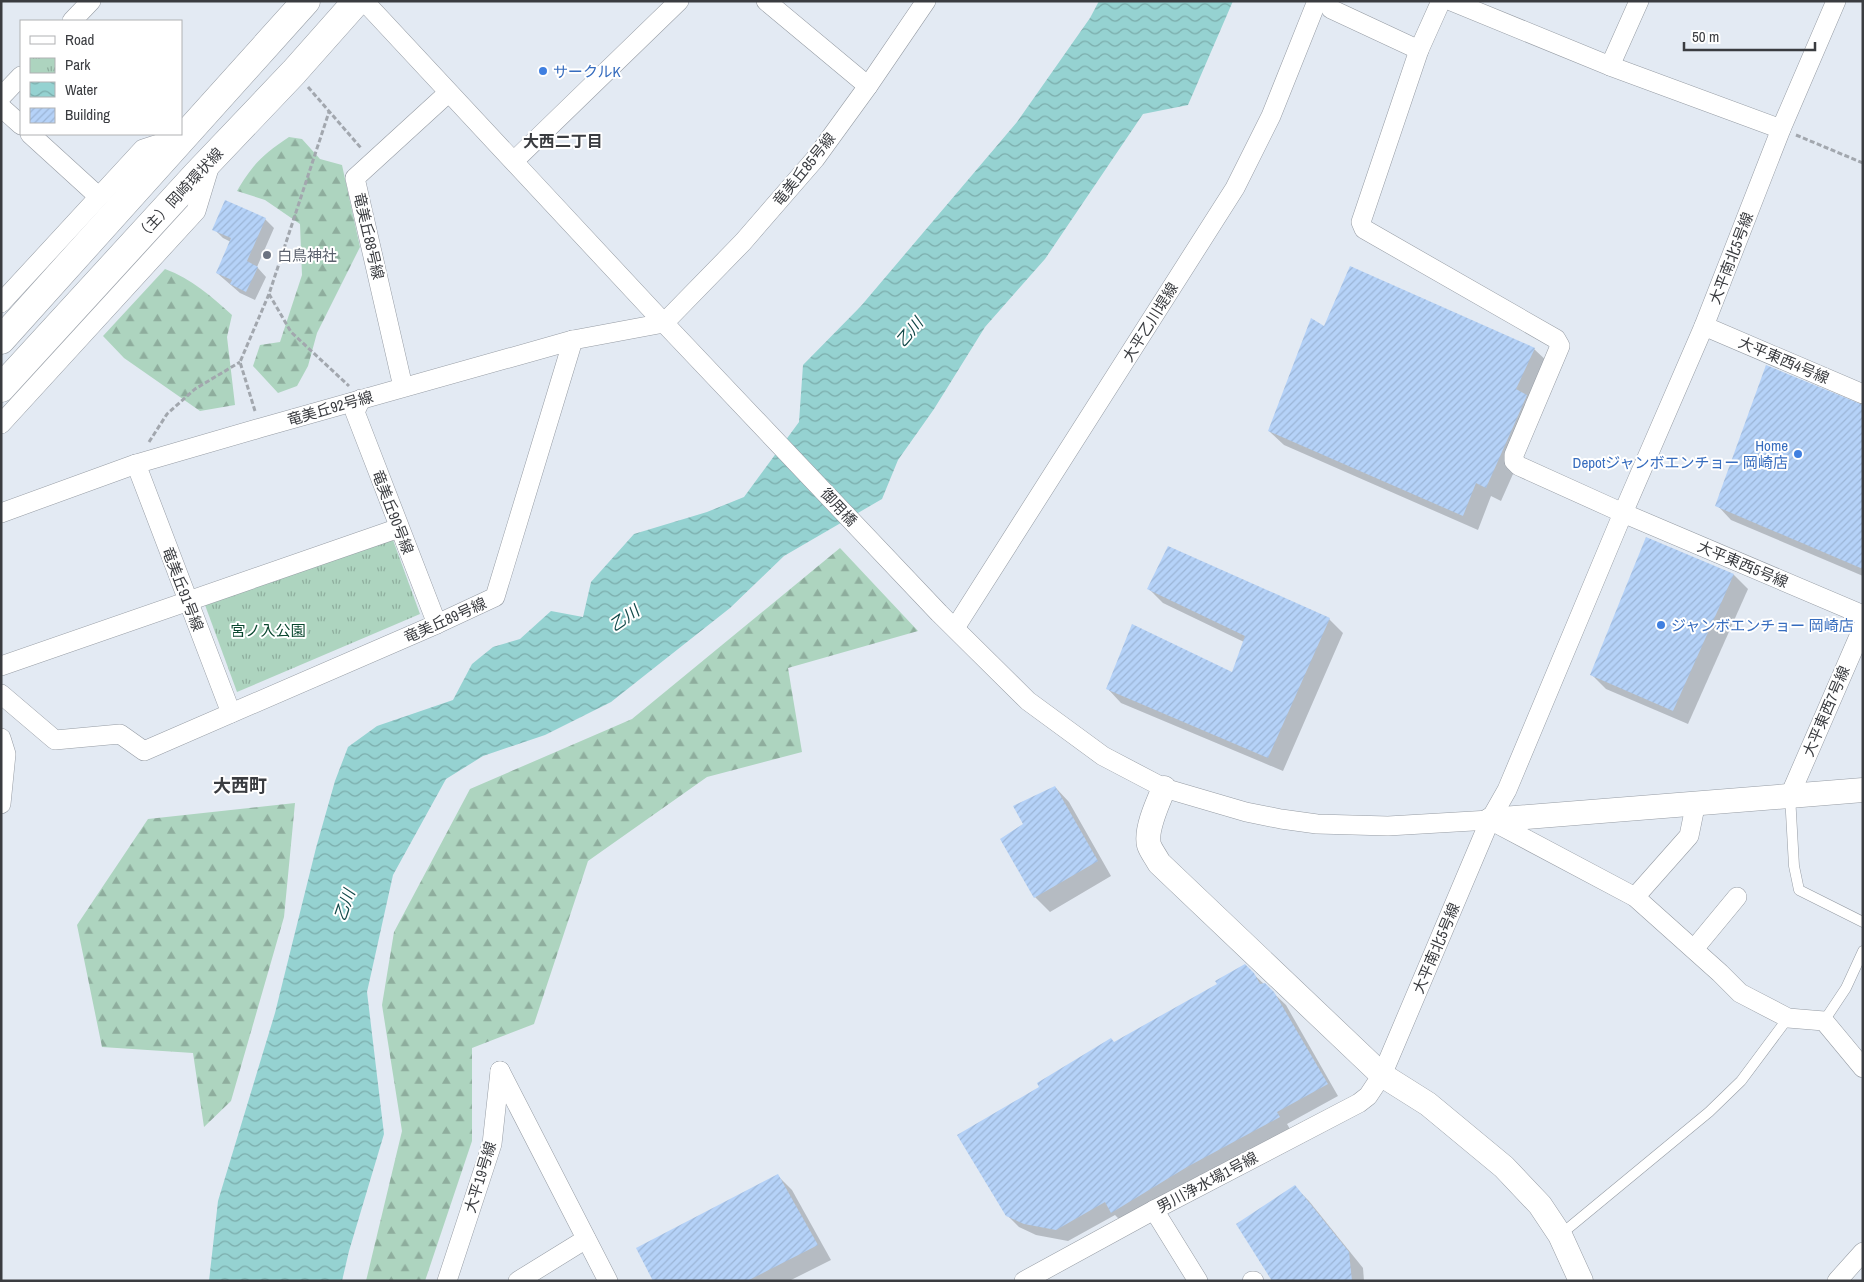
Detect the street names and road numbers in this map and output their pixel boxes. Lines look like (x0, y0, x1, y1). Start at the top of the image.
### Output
street label: 竜美丘85号線 (768, 128, 840, 210)
street label: （主）岡崎環状線 (130, 143, 228, 245)
street label: 竜美丘88号線 (349, 190, 389, 282)
street label: 大平南北5号線 (1704, 209, 1758, 307)
street label: 大平乙川堤線 (1117, 278, 1183, 366)
street label: 大平東西4号線 (1735, 331, 1833, 389)
street label: 竜美丘92号線 (284, 386, 376, 430)
street label: 竜美丘90号線 (367, 467, 419, 557)
street label: 御用橋 (816, 483, 862, 531)
street label: 大平東西5号線 (1694, 535, 1792, 593)
street label: 竜美丘91号線 (157, 544, 209, 634)
street label: 竜美丘89号線 (400, 592, 490, 648)
street label: 大平東西7号線 (1797, 662, 1855, 760)
street label: 大平南北5号線 (1407, 899, 1465, 997)
street label: 大平19号線 (459, 1139, 501, 1215)
street label: 男川浄水場1号線 (1153, 1146, 1261, 1218)

